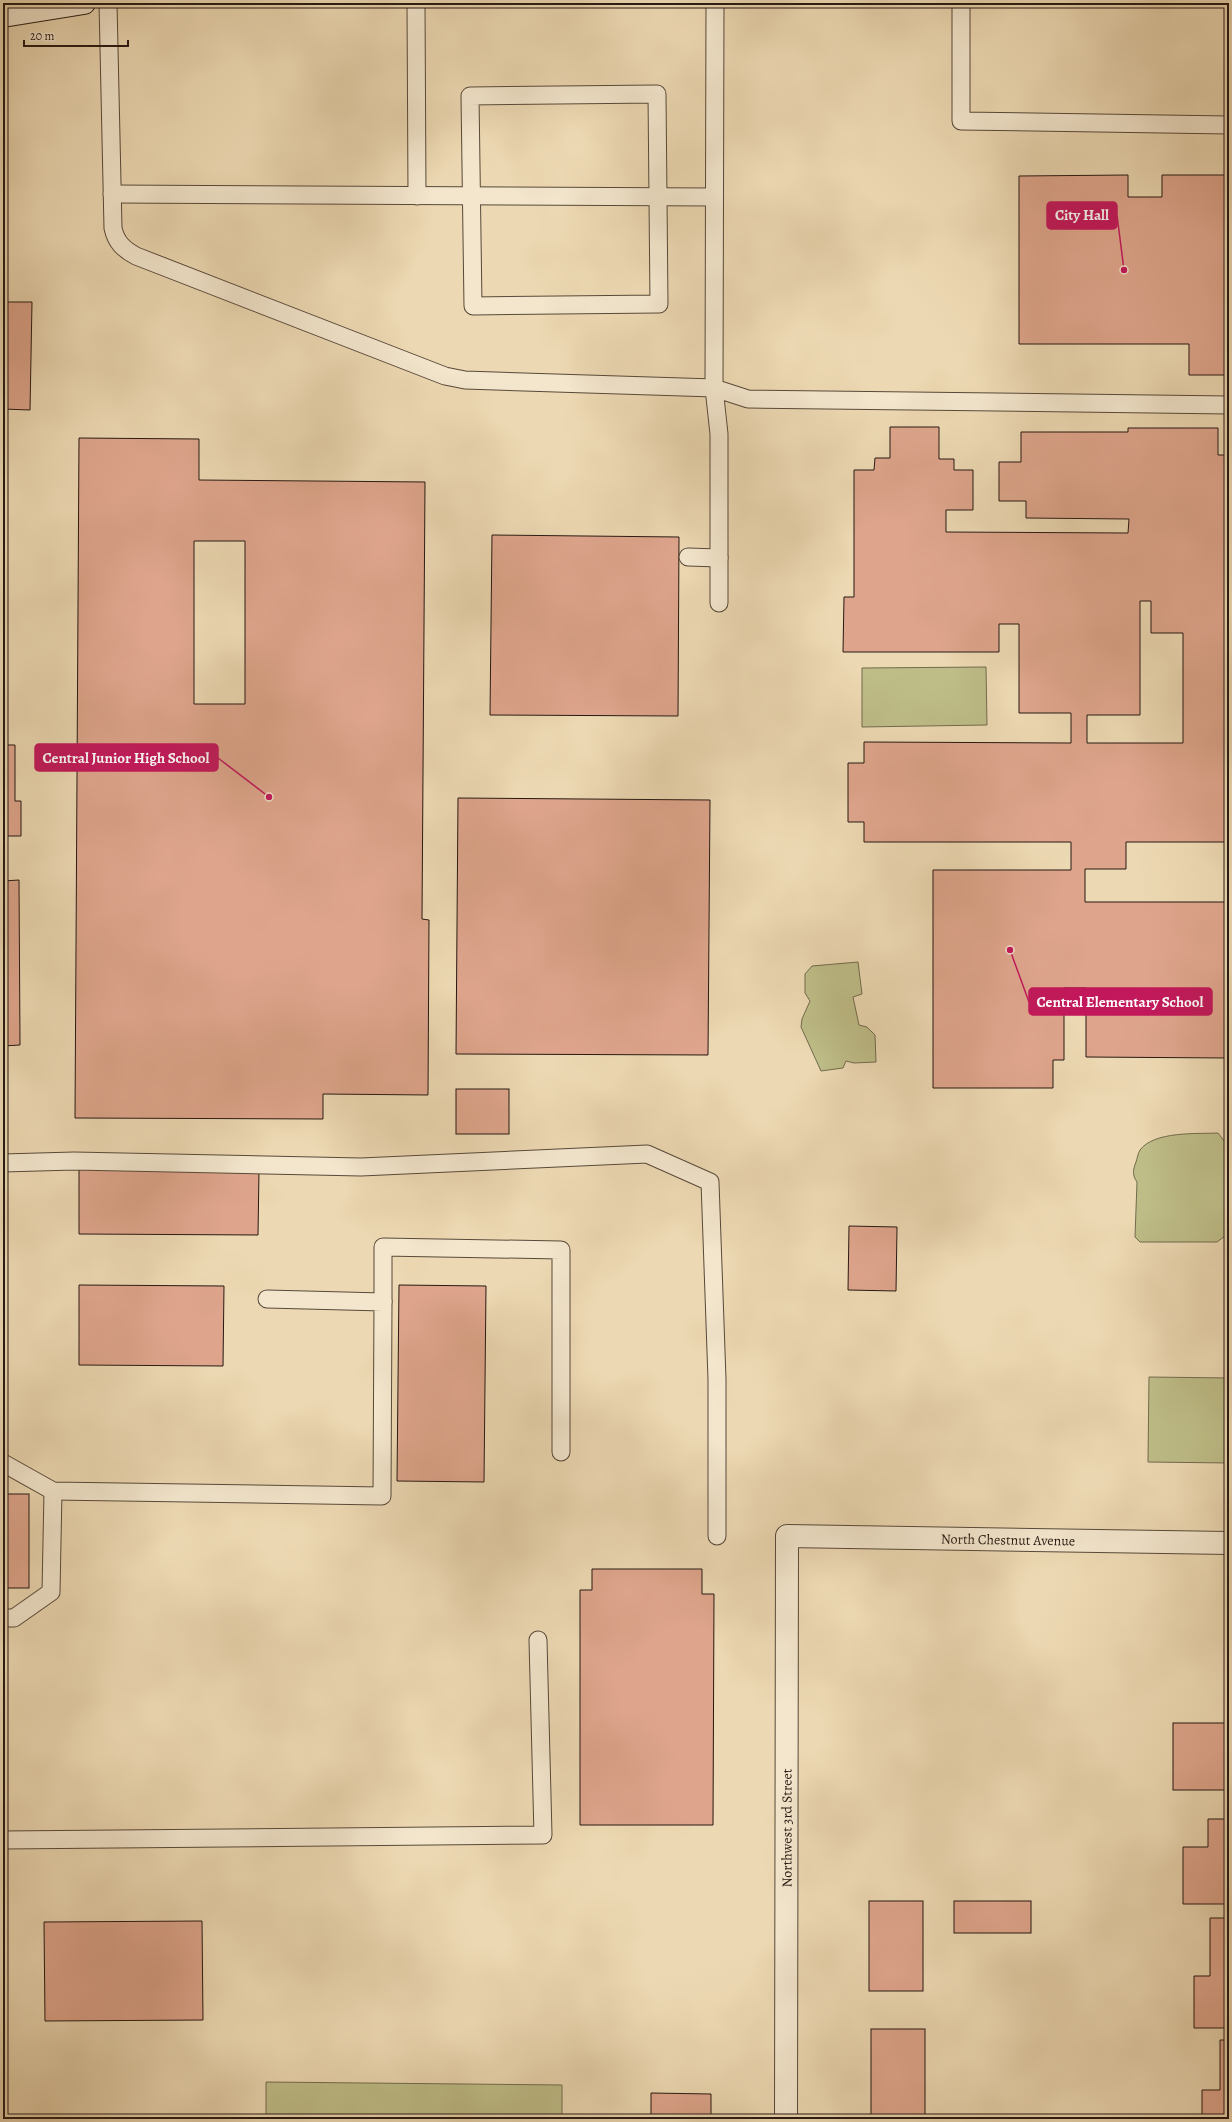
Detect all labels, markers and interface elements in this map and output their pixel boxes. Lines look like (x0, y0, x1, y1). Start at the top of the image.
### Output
scale bar (24, 22, 128, 48)
text: 20 m (30, 28, 54, 44)
callout: City Hall (1047, 202, 1117, 229)
text: City Hall (1055, 205, 1109, 225)
callout: Central Junior High School (35, 744, 218, 771)
text: Central Junior High School (42, 748, 210, 768)
callout: Central Elementary School (1029, 988, 1212, 1015)
text: Central Elementary School (1037, 992, 1204, 1012)
street label: North Chestnut Avenue (941, 1529, 1075, 1550)
street label: Northwest 3rd Street (777, 1768, 796, 1887)

